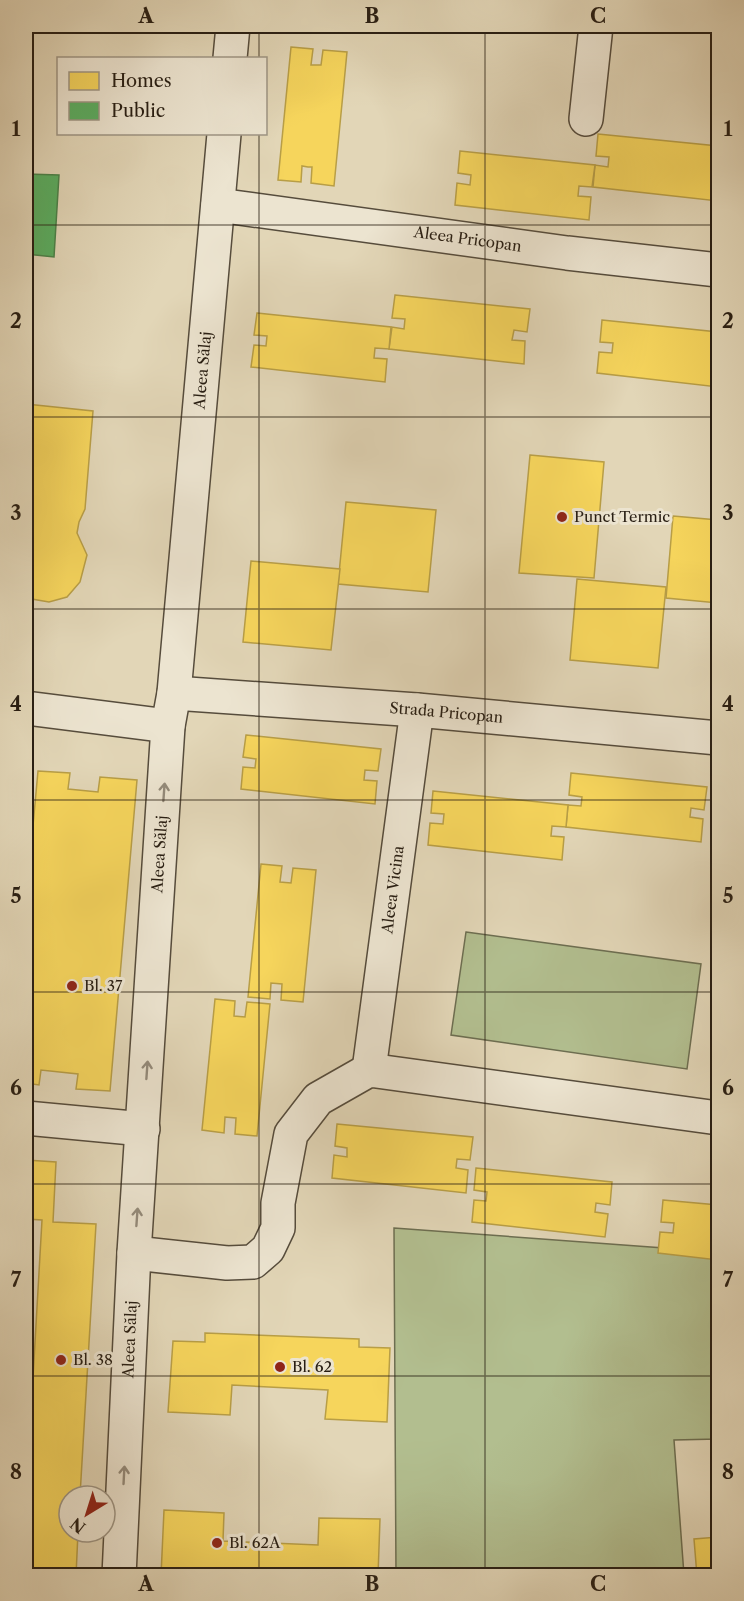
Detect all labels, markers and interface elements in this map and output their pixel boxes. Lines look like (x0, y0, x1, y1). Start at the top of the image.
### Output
text: A (137, 4, 154, 28)
text: B (365, 4, 380, 28)
text: C (590, 4, 606, 28)
legend (57, 57, 267, 135)
text: Homes (111, 70, 172, 92)
text: Public (111, 100, 165, 122)
text: 1 (12, 117, 21, 141)
text: 1 (724, 117, 733, 141)
street label: Aleea Pricopan (412, 222, 523, 256)
text: 2 (10, 309, 22, 333)
text: 2 (722, 309, 734, 333)
street label: Aleea Sălaj (189, 331, 215, 411)
text: 3 (10, 501, 22, 525)
text: 3 (722, 501, 734, 525)
place label: Punct Termic (574, 507, 670, 526)
marker: Punct Termic (555, 510, 569, 524)
text: 4 (10, 692, 22, 716)
text: 4 (722, 692, 734, 716)
street label: Strada Pricopan (389, 698, 504, 727)
one-way arrow (159, 783, 170, 802)
street label: Aleea Sălaj (147, 815, 171, 894)
street label: Aleea Vicina (377, 844, 408, 936)
text: 5 (10, 884, 22, 908)
text: 5 (722, 884, 734, 908)
place label: Bl. 37 (84, 976, 123, 995)
marker: Bl. 37 (65, 979, 79, 993)
one-way arrow (141, 1061, 152, 1081)
text: 6 (10, 1076, 22, 1100)
text: 6 (722, 1076, 734, 1100)
one-way arrow (131, 1208, 142, 1228)
text: 7 (11, 1268, 22, 1292)
text: 7 (723, 1268, 734, 1292)
street label: Aleea Sălaj (118, 1300, 141, 1379)
place label: Bl. 38 (73, 1350, 113, 1369)
marker: Bl. 38 (54, 1353, 68, 1367)
place label: Bl. 62 (292, 1357, 332, 1376)
marker: Bl. 62 (273, 1360, 287, 1374)
text: 8 (10, 1460, 22, 1484)
text: 8 (722, 1460, 734, 1484)
one-way arrow (119, 1466, 130, 1486)
north arrow (57, 1484, 117, 1544)
text: N (66, 1514, 89, 1538)
place label: Bl. 62A (229, 1533, 281, 1552)
marker: Bl. 62A (210, 1536, 224, 1550)
text: A (137, 1572, 154, 1596)
text: B (365, 1572, 380, 1596)
text: C (590, 1572, 606, 1596)

